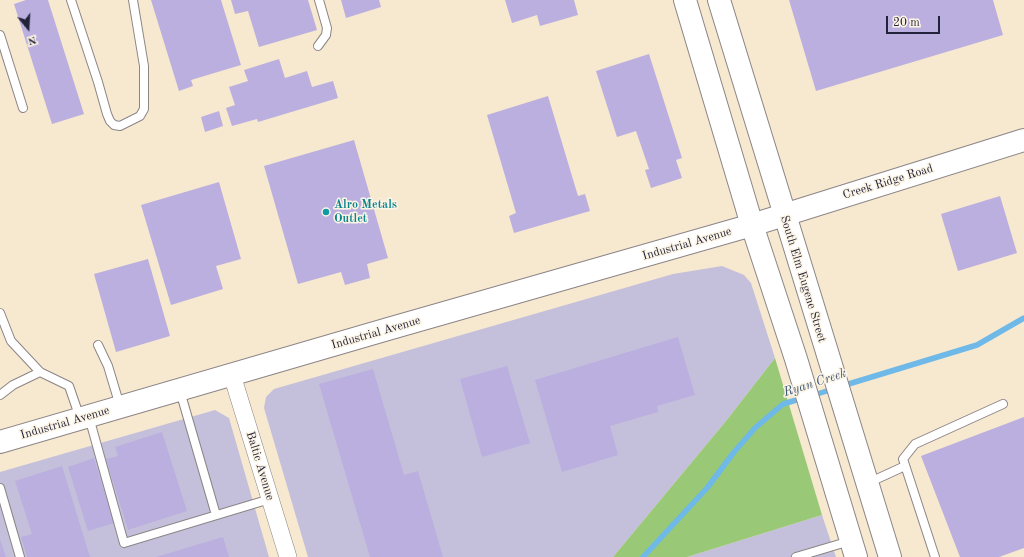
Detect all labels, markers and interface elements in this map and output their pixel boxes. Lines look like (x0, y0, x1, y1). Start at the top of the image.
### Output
north arrow (8, 8, 48, 48)
scale bar (888, 8, 942, 34)
text: 20 m (893, 17, 920, 29)
text: N (26, 33, 38, 46)
street label: Creek Ridge Road (841, 161, 935, 203)
place label: Alro Metals Outlet (334, 198, 397, 226)
marker: Alro Metals Outlet (321, 207, 331, 217)
street label: South Elm Eugene Street (777, 214, 829, 344)
street label: Industrial Avenue (641, 224, 733, 264)
street label: Industrial Avenue (330, 313, 422, 353)
water label: Ryan Creek (781, 365, 849, 401)
street label: Industrial Avenue (19, 403, 111, 443)
street label: Baltic Avenue (243, 430, 277, 502)

